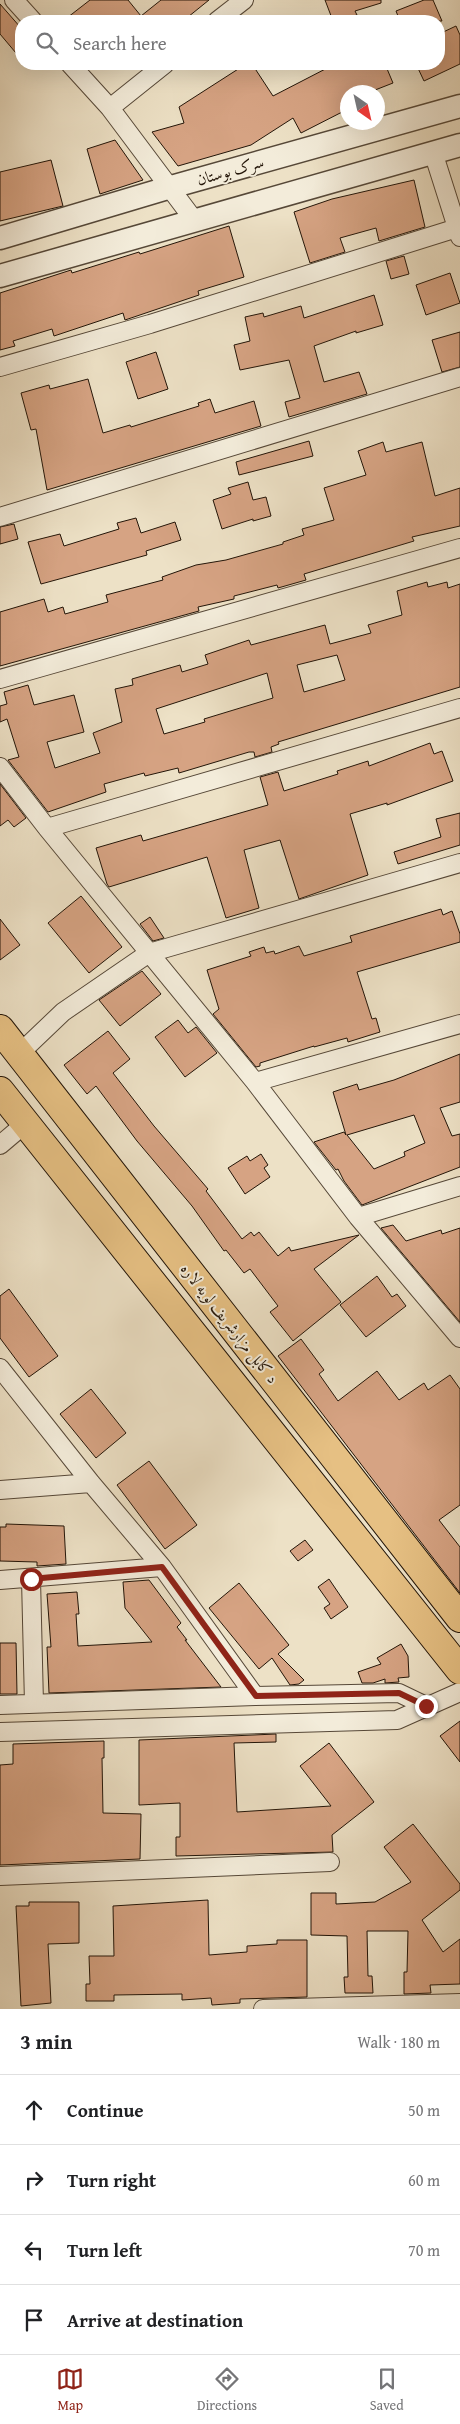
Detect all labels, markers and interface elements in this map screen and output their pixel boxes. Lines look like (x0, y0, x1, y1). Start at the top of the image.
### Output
search box (15, 15, 445, 70)
icon: search (33, 29, 61, 57)
text: Search here (73, 29, 167, 57)
north arrow (340, 85, 385, 130)
street label: سرک بوستان (193, 149, 267, 191)
street label: د کابل مزارشریف لویه لاره (175, 1258, 285, 1388)
route start (20, 1568, 43, 1591)
route end (415, 1695, 438, 1718)
text: 3 min (20, 2026, 72, 2057)
text: Walk · 180 m (357, 2030, 440, 2054)
icon: ahead (20, 2096, 48, 2124)
text: Continue (67, 2096, 144, 2124)
text: 50 m (408, 2098, 440, 2122)
icon: right (20, 2166, 48, 2194)
text: Turn right (67, 2166, 156, 2194)
text: 60 m (408, 2168, 440, 2192)
icon: left (20, 2236, 48, 2264)
text: Turn left (67, 2236, 142, 2264)
text: 70 m (408, 2238, 440, 2262)
icon: arrive (20, 2306, 48, 2334)
text: Arrive at destination (67, 2306, 243, 2334)
tab: Map (56, 2365, 84, 2415)
tab: Directions (197, 2365, 257, 2415)
tab: Saved (370, 2365, 404, 2415)

